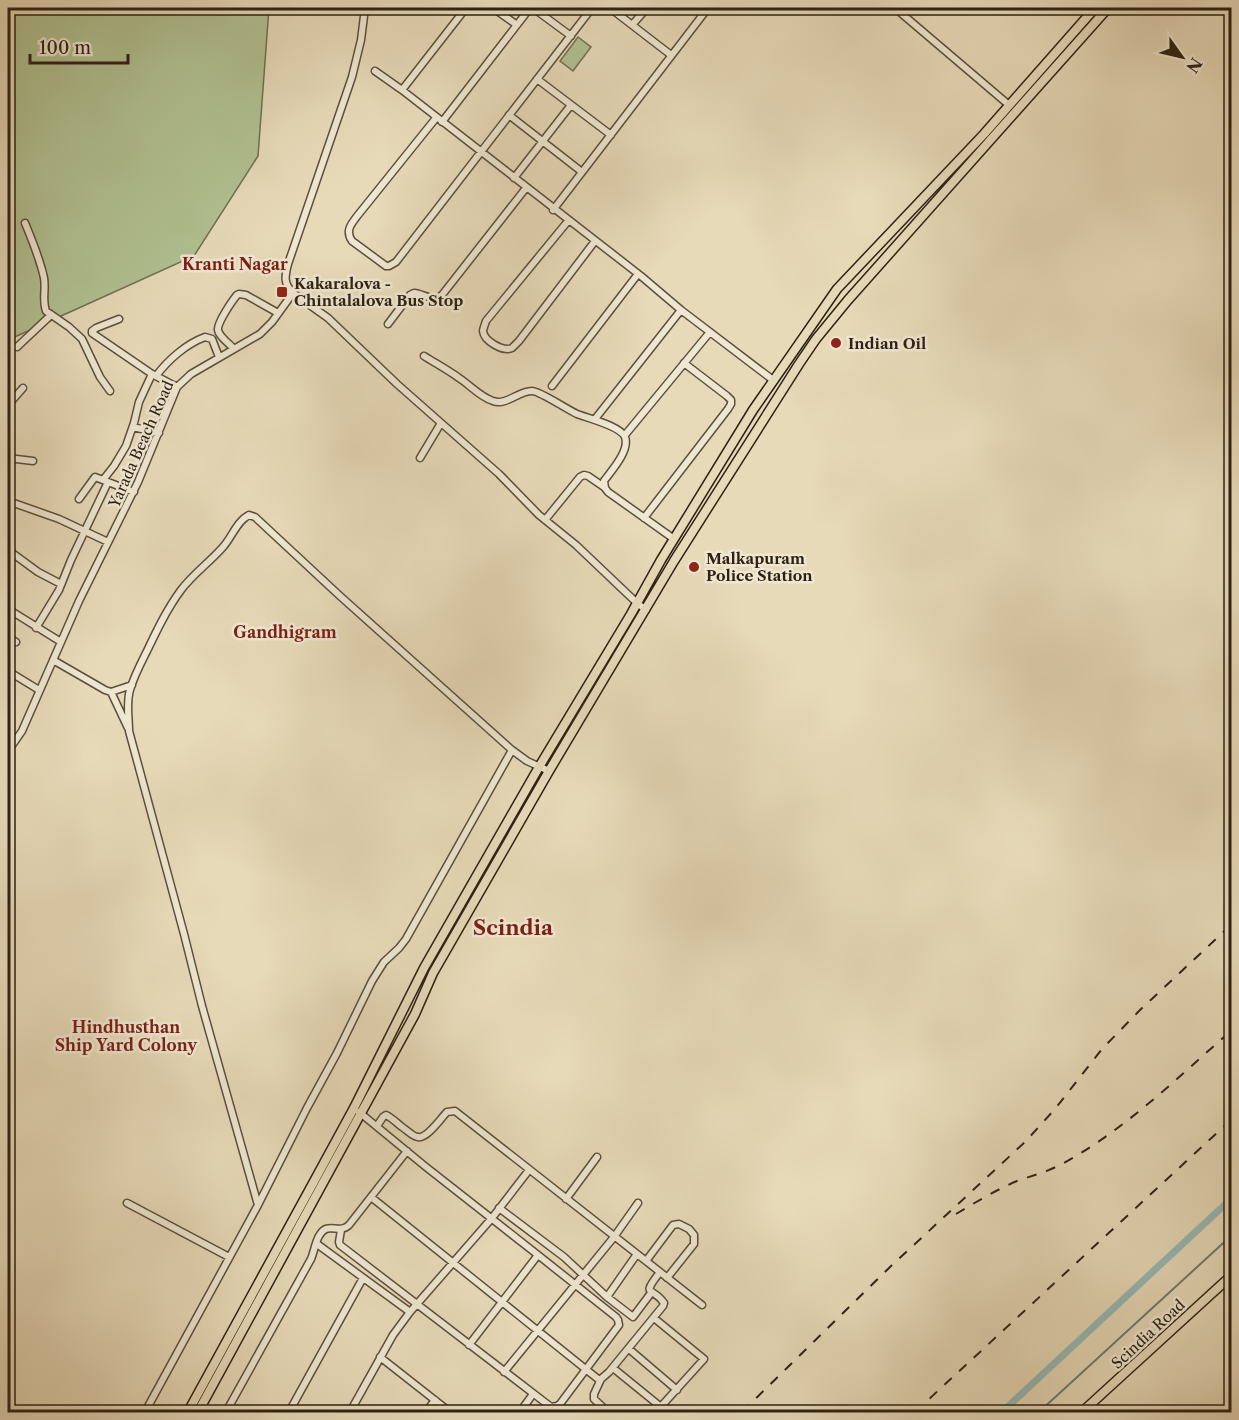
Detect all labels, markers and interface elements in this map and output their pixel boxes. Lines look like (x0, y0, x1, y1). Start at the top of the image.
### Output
scale bar (30, 27, 128, 65)
north arrow (1152, 27, 1212, 87)
text: 100 m (39, 37, 91, 59)
text: N (1182, 54, 1207, 77)
district label: Kranti Nagar (182, 254, 288, 274)
place label: Kakaralova - Chintalalova Bus Stop (294, 274, 463, 310)
marker: Kakaralova - Chintalalova Bus Stop (275, 285, 289, 299)
place label: Indian Oil (848, 334, 926, 353)
marker: Indian Oil (829, 336, 843, 350)
street label: Yarada Beach Road (104, 377, 178, 511)
place label: Malkapuram Police Station (706, 549, 813, 585)
marker: Malkapuram Police Station (687, 560, 701, 574)
district label: Gandhigram (233, 622, 337, 642)
district label: Scindia (473, 915, 554, 940)
district label: Hindhusthan Ship Yard Colony (55, 1017, 198, 1055)
street label: Scindia Road (1107, 1295, 1189, 1373)

